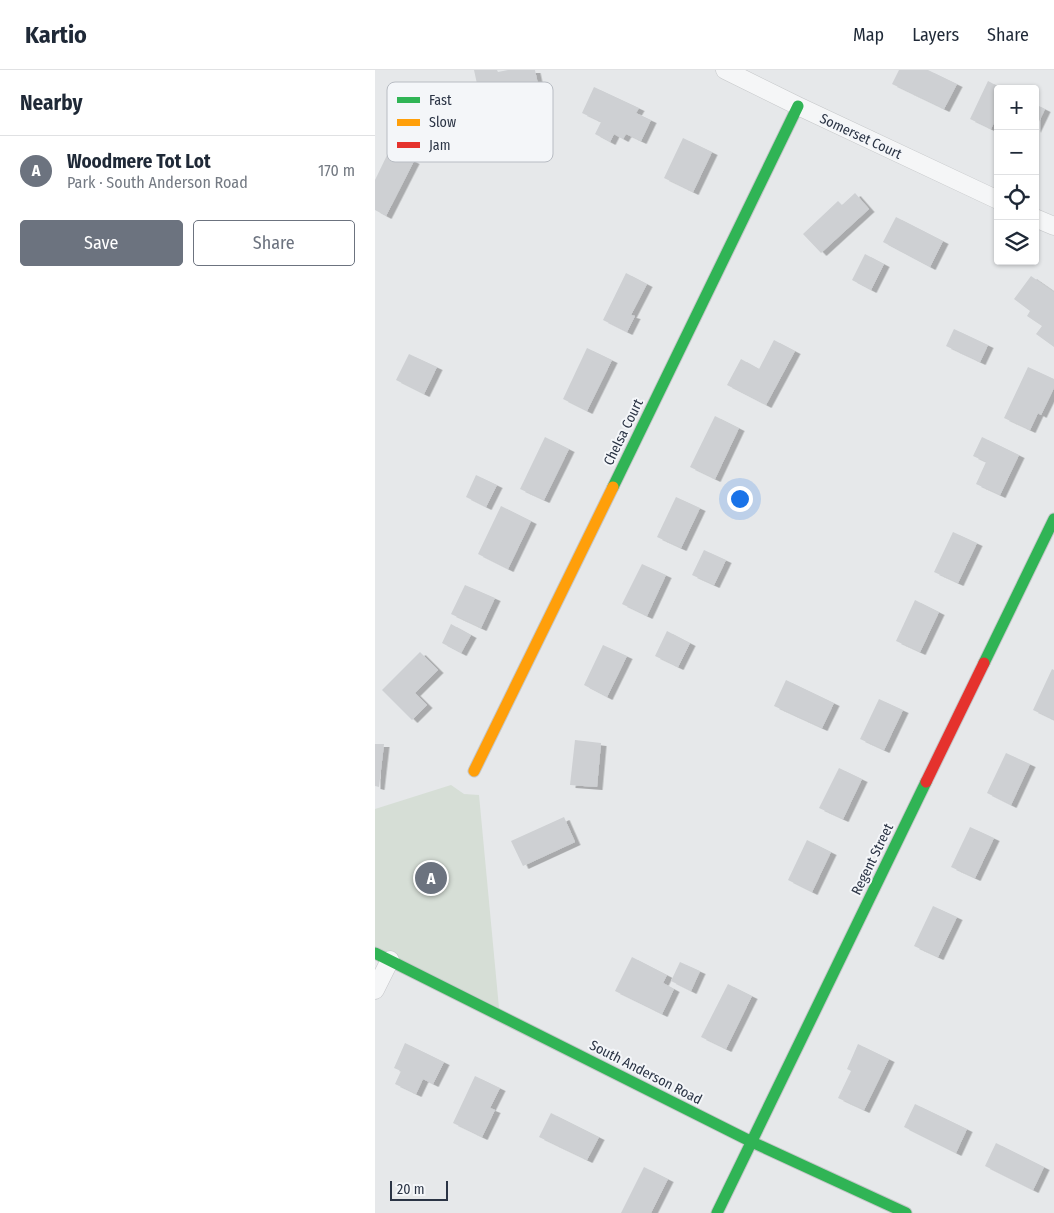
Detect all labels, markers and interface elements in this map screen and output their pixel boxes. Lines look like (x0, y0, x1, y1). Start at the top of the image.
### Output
text: Kartio (25, 21, 87, 49)
text: Map (853, 24, 884, 46)
text: Layers (912, 24, 959, 46)
text: Share (987, 24, 1029, 46)
legend (387, 82, 553, 162)
map controls (994, 85, 1039, 265)
button: + (994, 85, 1039, 130)
text: Nearby (20, 90, 82, 116)
text: Fast (429, 92, 452, 109)
street label: Somerset Court (817, 110, 905, 163)
text: Slow (429, 114, 456, 131)
button: − (994, 130, 1039, 175)
text: Jam (429, 137, 450, 154)
text: Woodmere Tot Lot (67, 150, 211, 173)
text: A (32, 161, 40, 180)
text: 170 m (318, 161, 355, 180)
text: Park · South Anderson Road (67, 173, 248, 192)
button: locate (994, 175, 1039, 220)
button: Save (20, 220, 183, 266)
button: Share (193, 220, 355, 266)
button: layers (994, 220, 1039, 265)
street label: Chelsa Court (600, 396, 647, 468)
your location (727, 486, 753, 512)
street label: Regent Street (848, 820, 897, 898)
pin: A (415, 859, 447, 897)
street label: South Anderson Road (587, 1037, 705, 1108)
scale bar (390, 1178, 447, 1201)
text: 20 m (397, 1181, 425, 1198)

